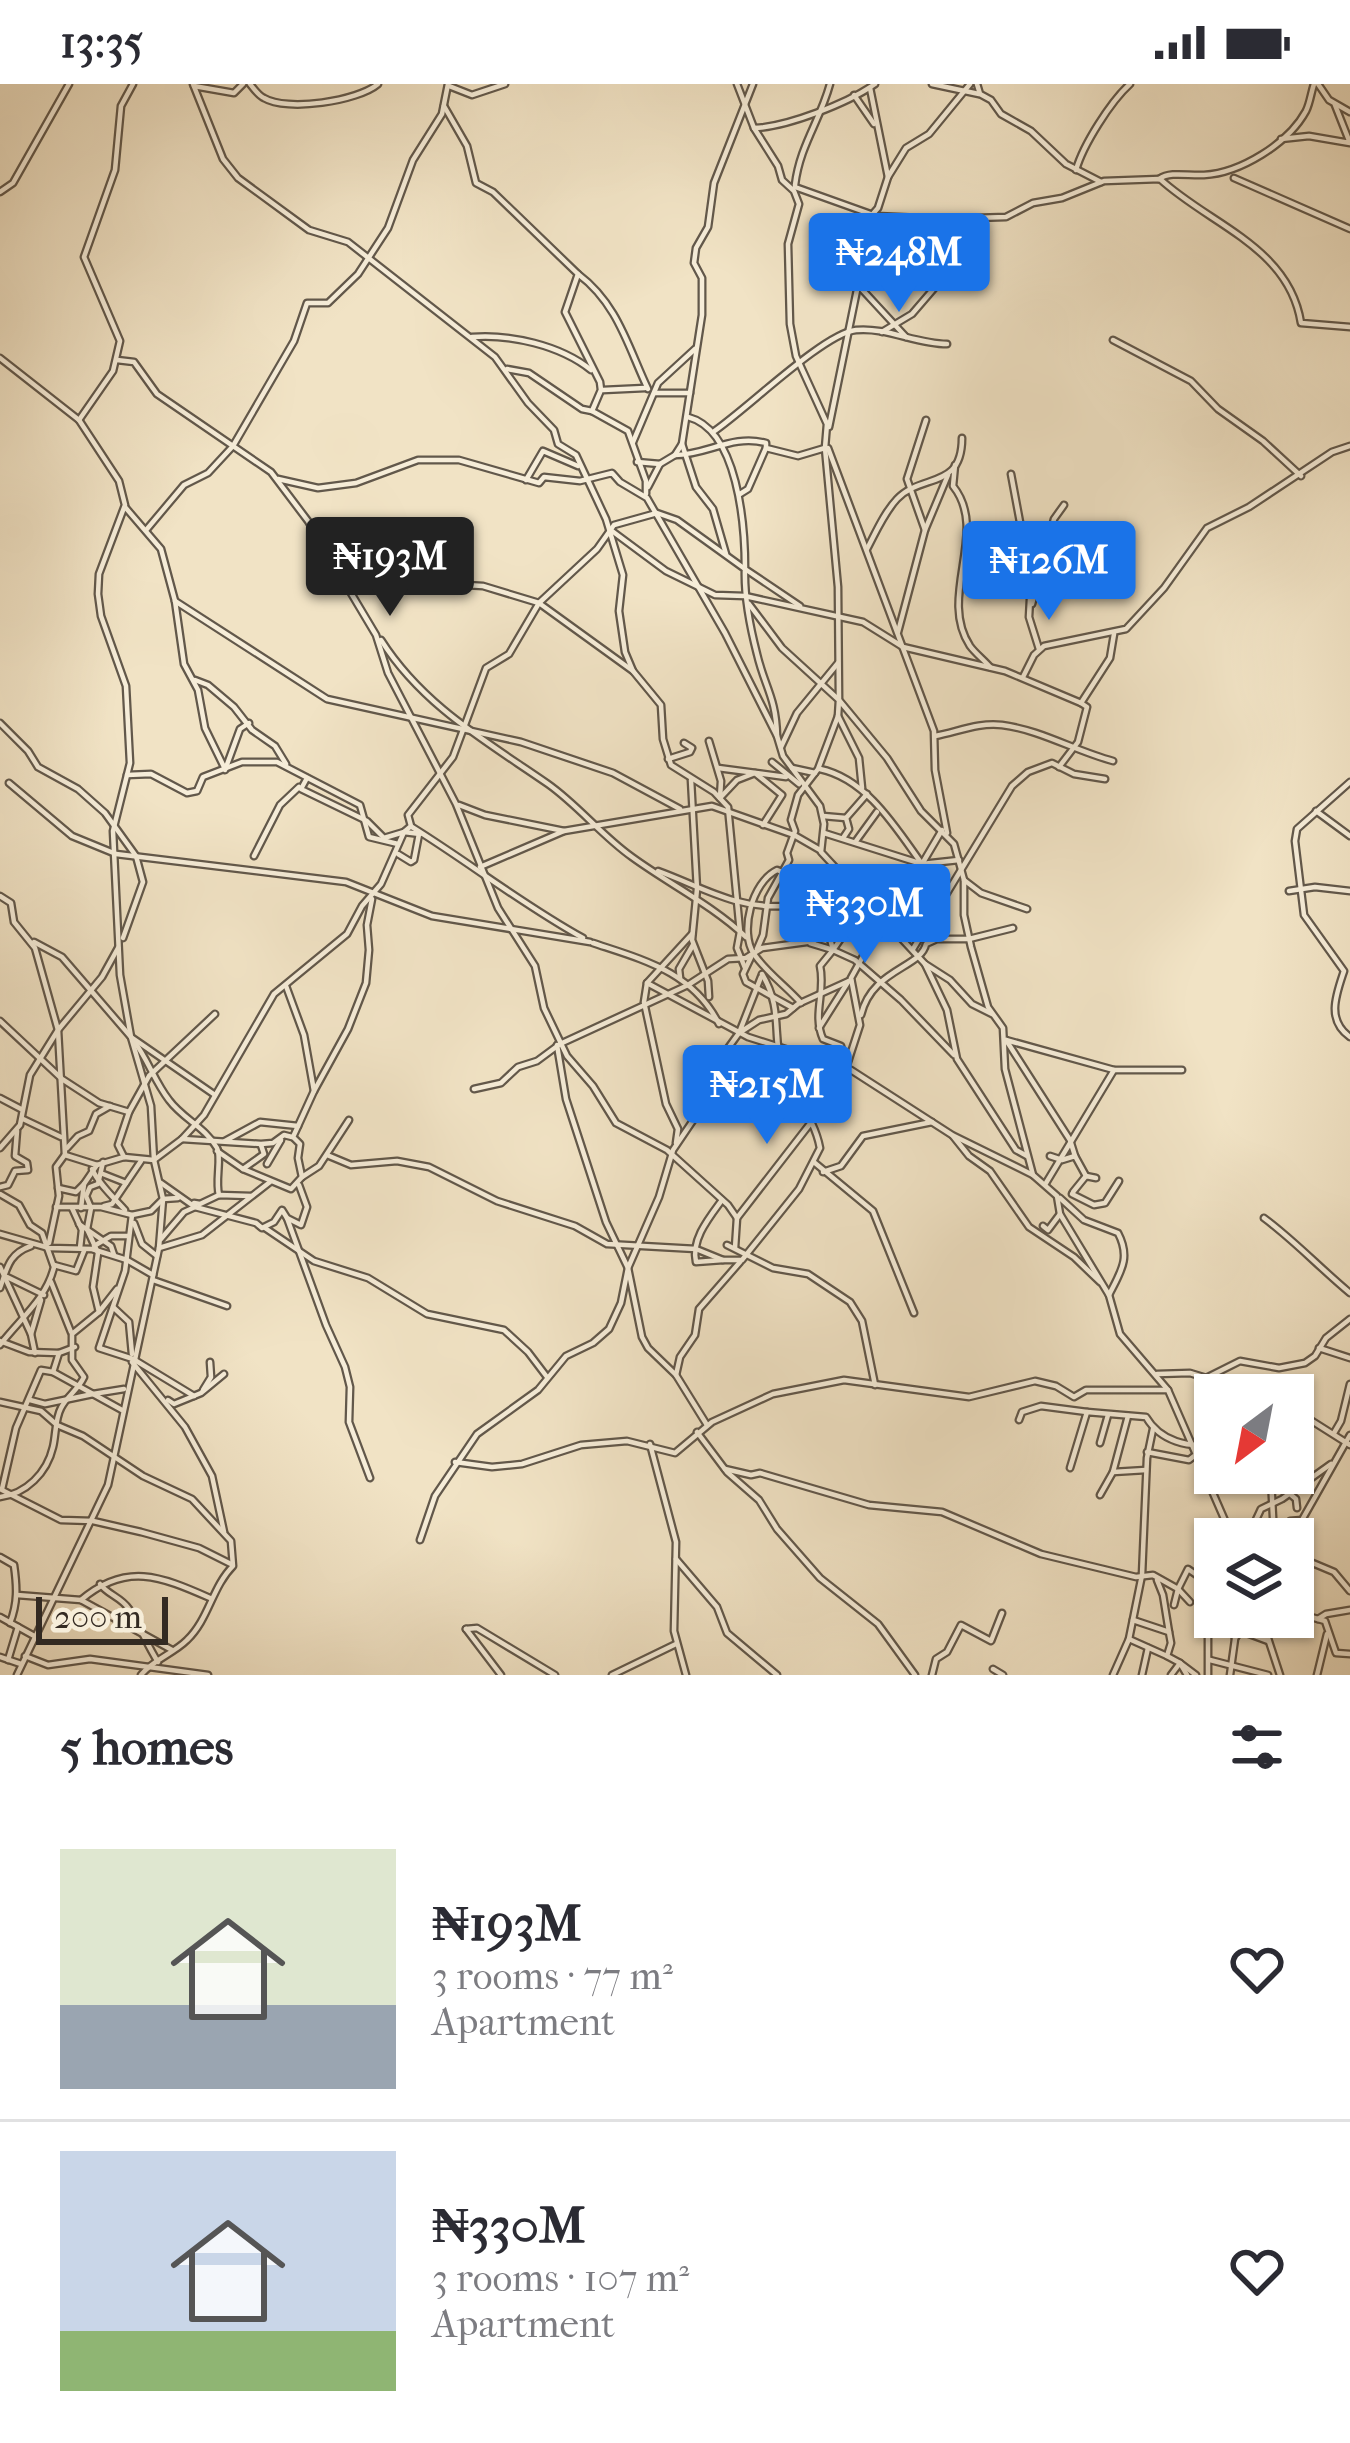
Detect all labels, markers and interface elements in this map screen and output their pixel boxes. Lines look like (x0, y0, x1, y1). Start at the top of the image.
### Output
text: 13:35 (60, 16, 143, 69)
pin: ₦248M (815, 213, 983, 315)
text: ₦248M (836, 229, 962, 275)
pin: ₦193M (306, 517, 474, 619)
pin: ₦126M (965, 521, 1133, 623)
text: ₦193M (333, 533, 447, 579)
text: ₦126M (990, 537, 1108, 583)
pin: ₦330M (781, 864, 949, 966)
text: ₦330M (806, 880, 924, 926)
pin: ₦215M (683, 1045, 851, 1147)
text: ₦215M (710, 1061, 824, 1107)
north arrow (1194, 1374, 1314, 1494)
map controls (1194, 1374, 1314, 1638)
button: layers (1194, 1518, 1314, 1638)
scale bar (36, 1591, 168, 1644)
text: 200 m (54, 1598, 142, 1637)
icon: filters (1224, 1714, 1290, 1780)
text: 5 homes (60, 1717, 233, 1777)
text: ₦193M (432, 1893, 581, 1953)
icon: home (156, 1897, 300, 2041)
icon: heart (1224, 1936, 1290, 2002)
text: 3 rooms · 77 m² (432, 1953, 673, 1999)
text: Apartment (432, 1999, 615, 2045)
text: ₦330M (432, 2195, 585, 2255)
icon: home (156, 2199, 300, 2343)
icon: heart (1224, 2238, 1290, 2304)
text: 3 rooms · 107 m² (432, 2255, 689, 2301)
text: Apartment (432, 2301, 615, 2347)

